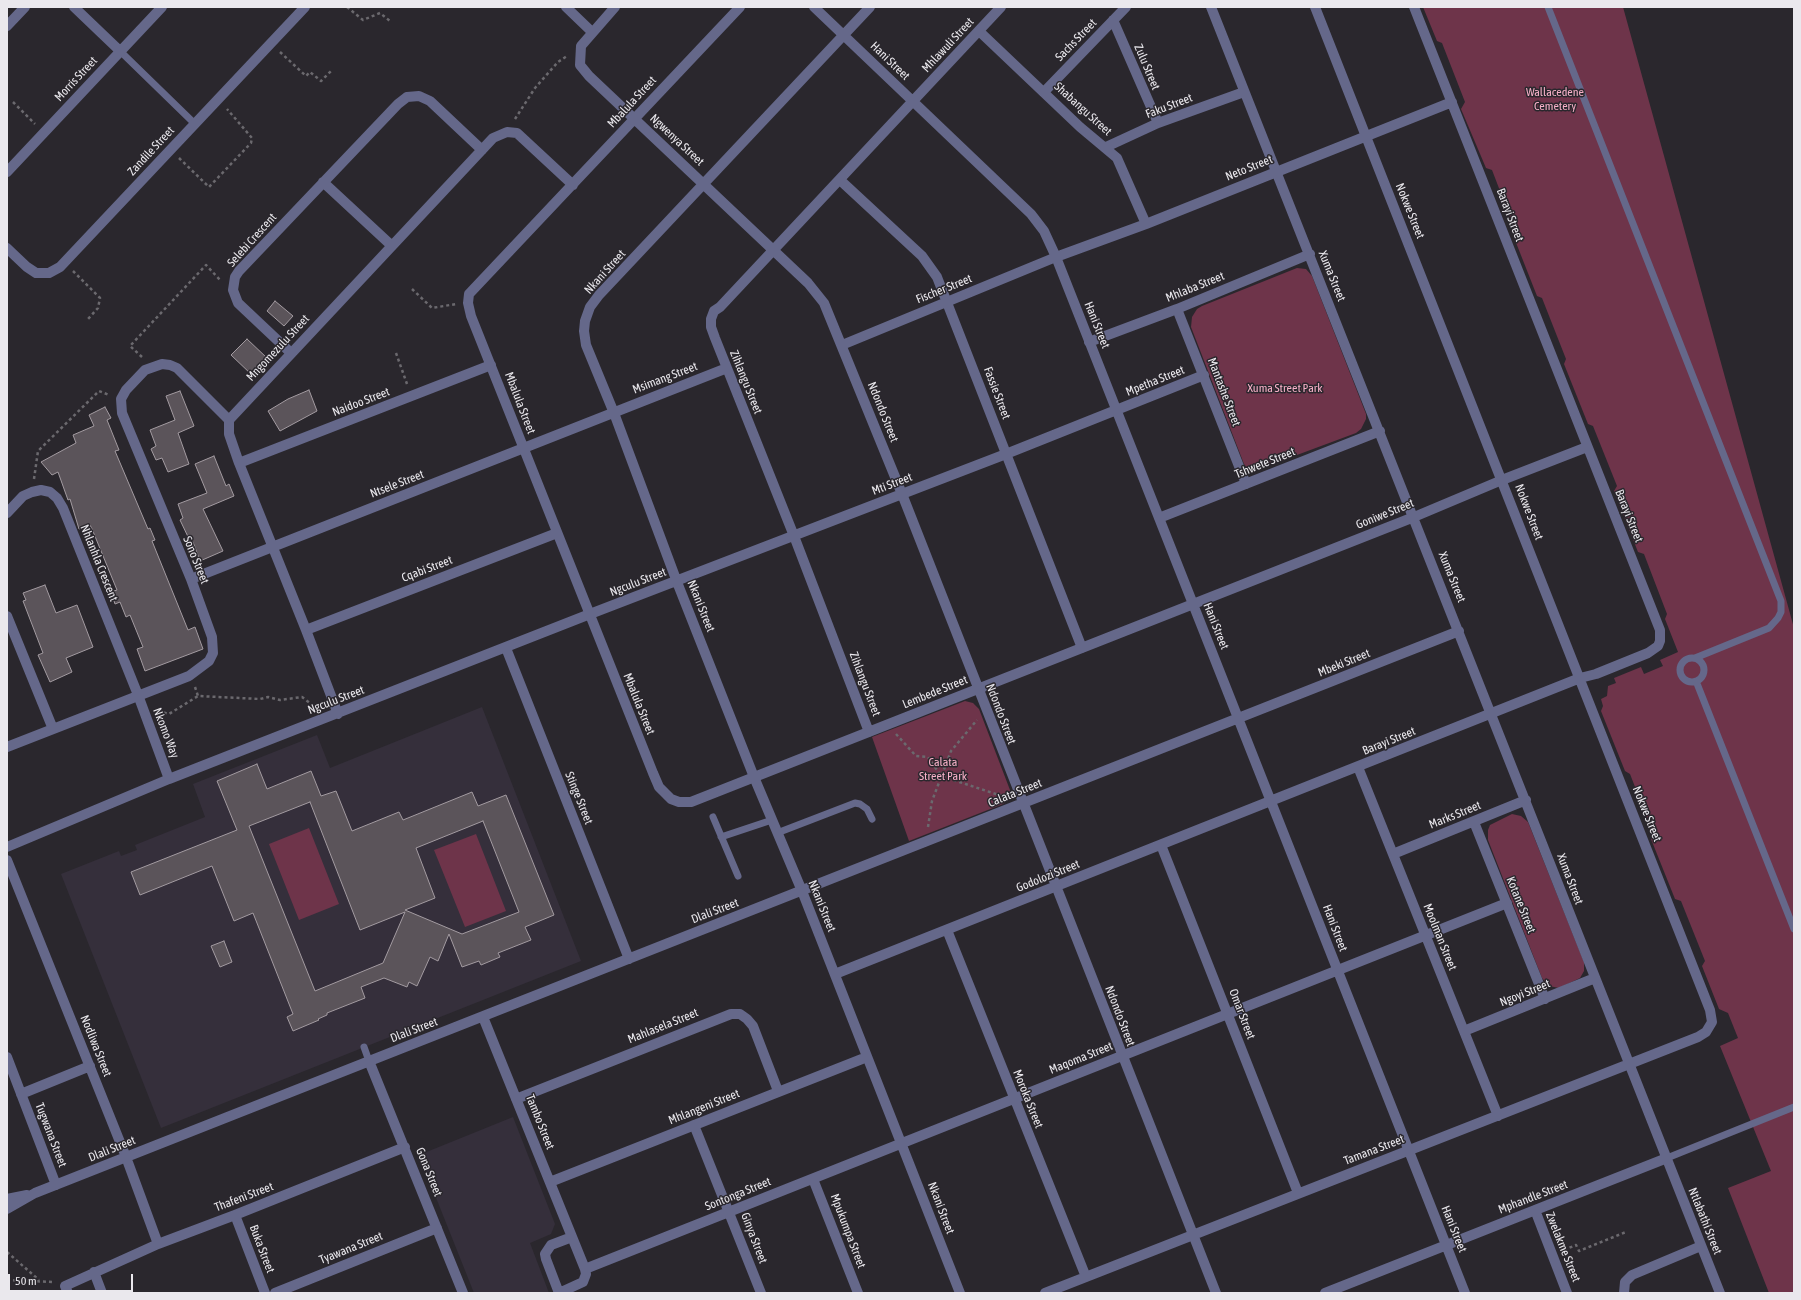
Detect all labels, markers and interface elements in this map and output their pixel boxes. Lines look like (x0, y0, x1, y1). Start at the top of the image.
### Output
street label: Mhlawuli Street (919, 15, 977, 75)
street label: Sachs Street (1052, 16, 1100, 64)
street label: Hani Street (867, 39, 913, 83)
street label: Zulu Street (1131, 42, 1163, 92)
street label: Morris Street (52, 54, 100, 104)
street label: Mbalula Street (605, 73, 659, 131)
street label: Shabangu Street (1051, 79, 1115, 139)
park label: Wallacedene Cemetery (1526, 85, 1584, 113)
street label: Faku Street (1143, 90, 1195, 122)
street label: Ngwenya Street (647, 111, 707, 169)
street label: Zandile Street (125, 124, 177, 178)
street label: Neto Street (1223, 152, 1275, 184)
street label: Nokwe Street (1392, 181, 1428, 241)
street label: Barayi Street (1493, 186, 1527, 244)
street label: Selebi Crescent (224, 210, 280, 270)
street label: Nkani Street (581, 247, 629, 297)
street label: Xuma Street (1315, 249, 1349, 303)
street label: Mhlaba Street (1164, 269, 1226, 305)
street label: Fischer Street (914, 271, 974, 307)
street label: Hani Street (1081, 300, 1113, 350)
street label: Mngomezulu Street (244, 312, 312, 384)
street label: Zihlangu Street (727, 348, 765, 416)
street label: Mantashe Street (1204, 356, 1244, 428)
street label: Msimang Street (631, 359, 699, 397)
street label: Mpetha Street (1124, 363, 1186, 399)
street label: Fassie Street (980, 365, 1014, 421)
street label: Mbalula Street (502, 370, 538, 436)
street label: Ndondo Street (864, 380, 902, 444)
park label: Xuma Street Park (1247, 381, 1323, 395)
street label: Naidoo Street (330, 384, 392, 420)
street label: Tshwete Street (1233, 444, 1297, 482)
street label: Ntsele Street (368, 467, 426, 501)
street label: Mti Street (870, 470, 914, 498)
street label: Nokwe Street (1512, 482, 1546, 542)
street label: Barayi Street (1612, 487, 1646, 545)
street label: Goniwe Street (1354, 496, 1416, 532)
street label: Nhlanhla Crescent (77, 523, 121, 603)
street label: Sono Street (180, 534, 212, 586)
street label: Xuma Street (1435, 550, 1469, 604)
street label: Cqabi Street (400, 553, 454, 585)
street label: Ngculu Street (608, 565, 668, 599)
street label: Nkani Street (684, 578, 718, 634)
street label: Hani Street (1200, 601, 1232, 651)
street label: Mbeki Street (1316, 646, 1372, 680)
street label: Zihlangu Street (846, 650, 884, 718)
street label: Mbalula Street (620, 671, 658, 737)
street label: Lembede Street (900, 672, 970, 712)
street label: Ndondo Street (983, 682, 1019, 746)
street label: Ngculu Street (306, 683, 366, 717)
street label: Nkomo Way (150, 706, 182, 760)
street label: Barayi Street (1360, 724, 1418, 758)
park label: Calata Street Park (919, 755, 967, 783)
street label: Stinge Street (562, 770, 596, 826)
street label: Calata Street (986, 776, 1044, 810)
street label: Nokwe Street (1629, 784, 1665, 844)
street label: Marks Street (1427, 798, 1483, 832)
street label: Xuma Street (1554, 851, 1586, 907)
street label: Godolozi Street (1014, 857, 1082, 895)
street label: Kotane Street (1503, 875, 1539, 935)
street label: Nkani Street (805, 878, 839, 934)
street label: Dlali Street (689, 895, 741, 927)
street label: Hani Street (1319, 902, 1351, 954)
street label: Moolman Street (1420, 902, 1460, 972)
street label: Ngoyi Street (1498, 976, 1552, 1010)
street label: Ndondo Street (1102, 984, 1138, 1048)
street label: Omar Street (1226, 987, 1258, 1041)
street label: Mahlasela Street (626, 1005, 700, 1047)
street label: Nodliwa Street (77, 1013, 115, 1079)
street label: Dlali Street (388, 1014, 440, 1046)
street label: Maqoma Street (1047, 1039, 1115, 1077)
street label: Moroka Street (1010, 1068, 1046, 1130)
street label: Mhlangeni Street (666, 1086, 742, 1128)
street label: Tambo Street (522, 1092, 558, 1152)
street label: Tugwana Street (32, 1101, 70, 1169)
street label: Tamana Street (1342, 1132, 1406, 1168)
street label: Dlali Street (86, 1133, 138, 1165)
street label: Gona Street (413, 1145, 445, 1199)
street label: Sontonga Street (703, 1174, 773, 1214)
street label: Mphandle Street (1496, 1177, 1570, 1217)
street label: Thafeni Street (213, 1179, 275, 1215)
street label: Nkani Street (925, 1180, 957, 1236)
street label: Ntlabathi Street (1685, 1186, 1725, 1256)
street label: Mpukumpa Street (827, 1192, 869, 1270)
street label: Hani Street (1438, 1204, 1470, 1254)
street label: Zwelakme Street (1542, 1210, 1584, 1284)
street label: Ginya Street (738, 1211, 770, 1265)
street label: Buka Street (246, 1223, 278, 1275)
street label: Tyawana Street (317, 1229, 385, 1267)
scale bar (10, 1266, 135, 1292)
text: 50 m (15, 1274, 37, 1288)

